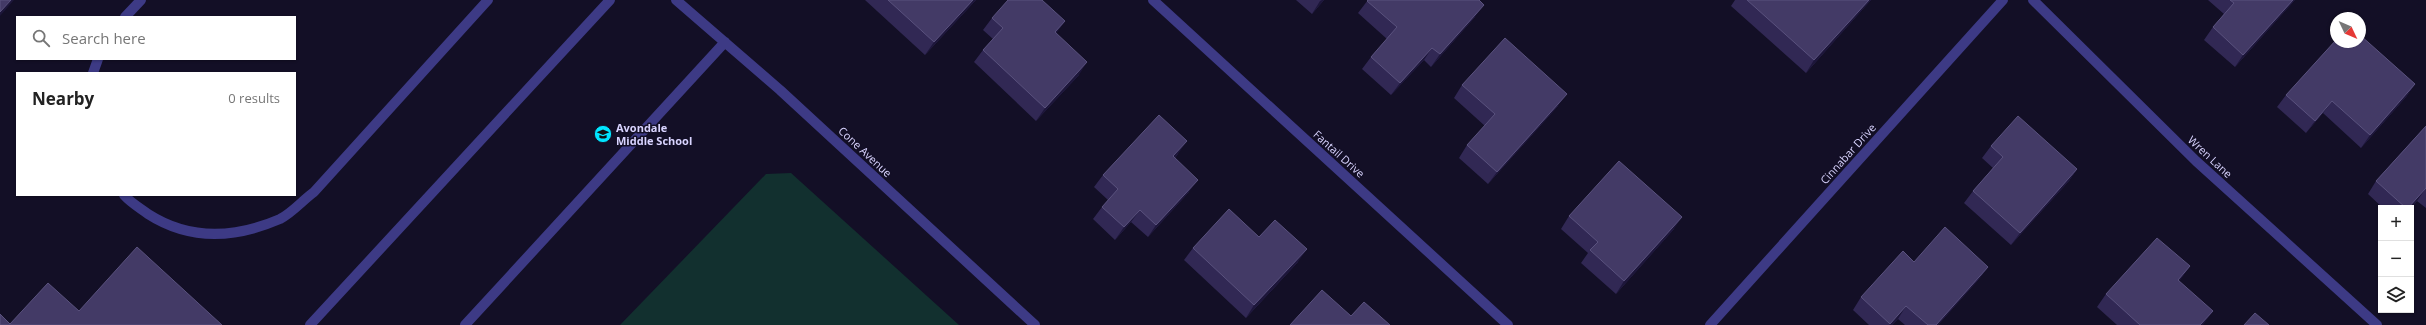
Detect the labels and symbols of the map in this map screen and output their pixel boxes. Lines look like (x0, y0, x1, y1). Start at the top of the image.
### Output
north arrow (2330, 12, 2366, 48)
place label: Avondale Middle School (616, 120, 692, 148)
street label: Cinnabar Drive (1816, 120, 1879, 187)
street label: Cone Avenue (835, 123, 895, 180)
school or university icon: Avondale Middle School (593, 124, 613, 144)
street label: Fantail Drive (1311, 127, 1368, 181)
street label: Wren Lane (2185, 132, 2236, 181)

